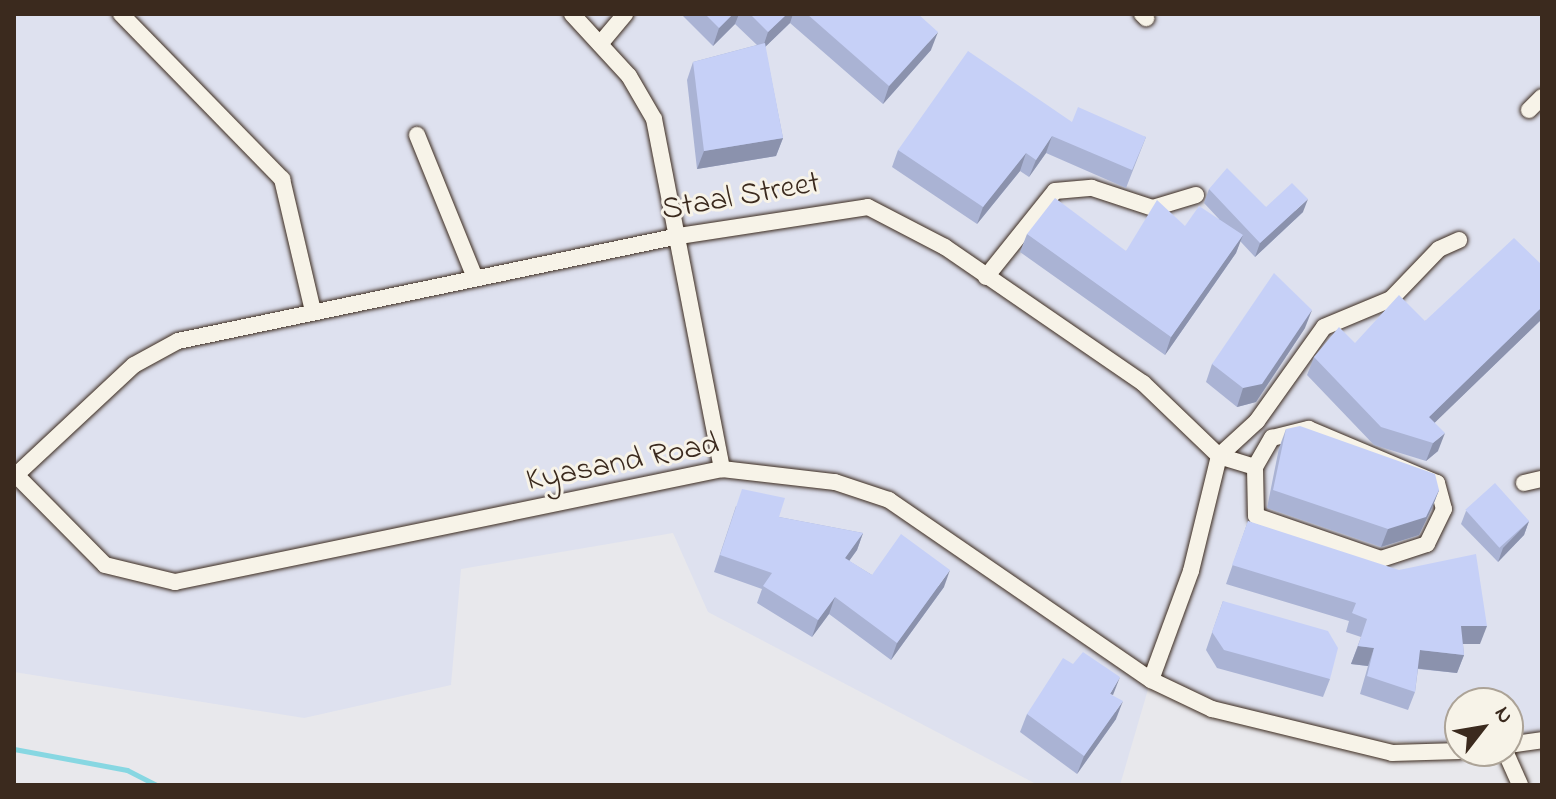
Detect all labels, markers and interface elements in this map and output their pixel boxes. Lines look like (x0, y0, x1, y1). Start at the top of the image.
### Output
street label: Staal Street (659, 165, 823, 231)
street label: Kyasand Road (523, 426, 723, 502)
north arrow (1444, 687, 1524, 767)
text: N (1485, 701, 1520, 730)

